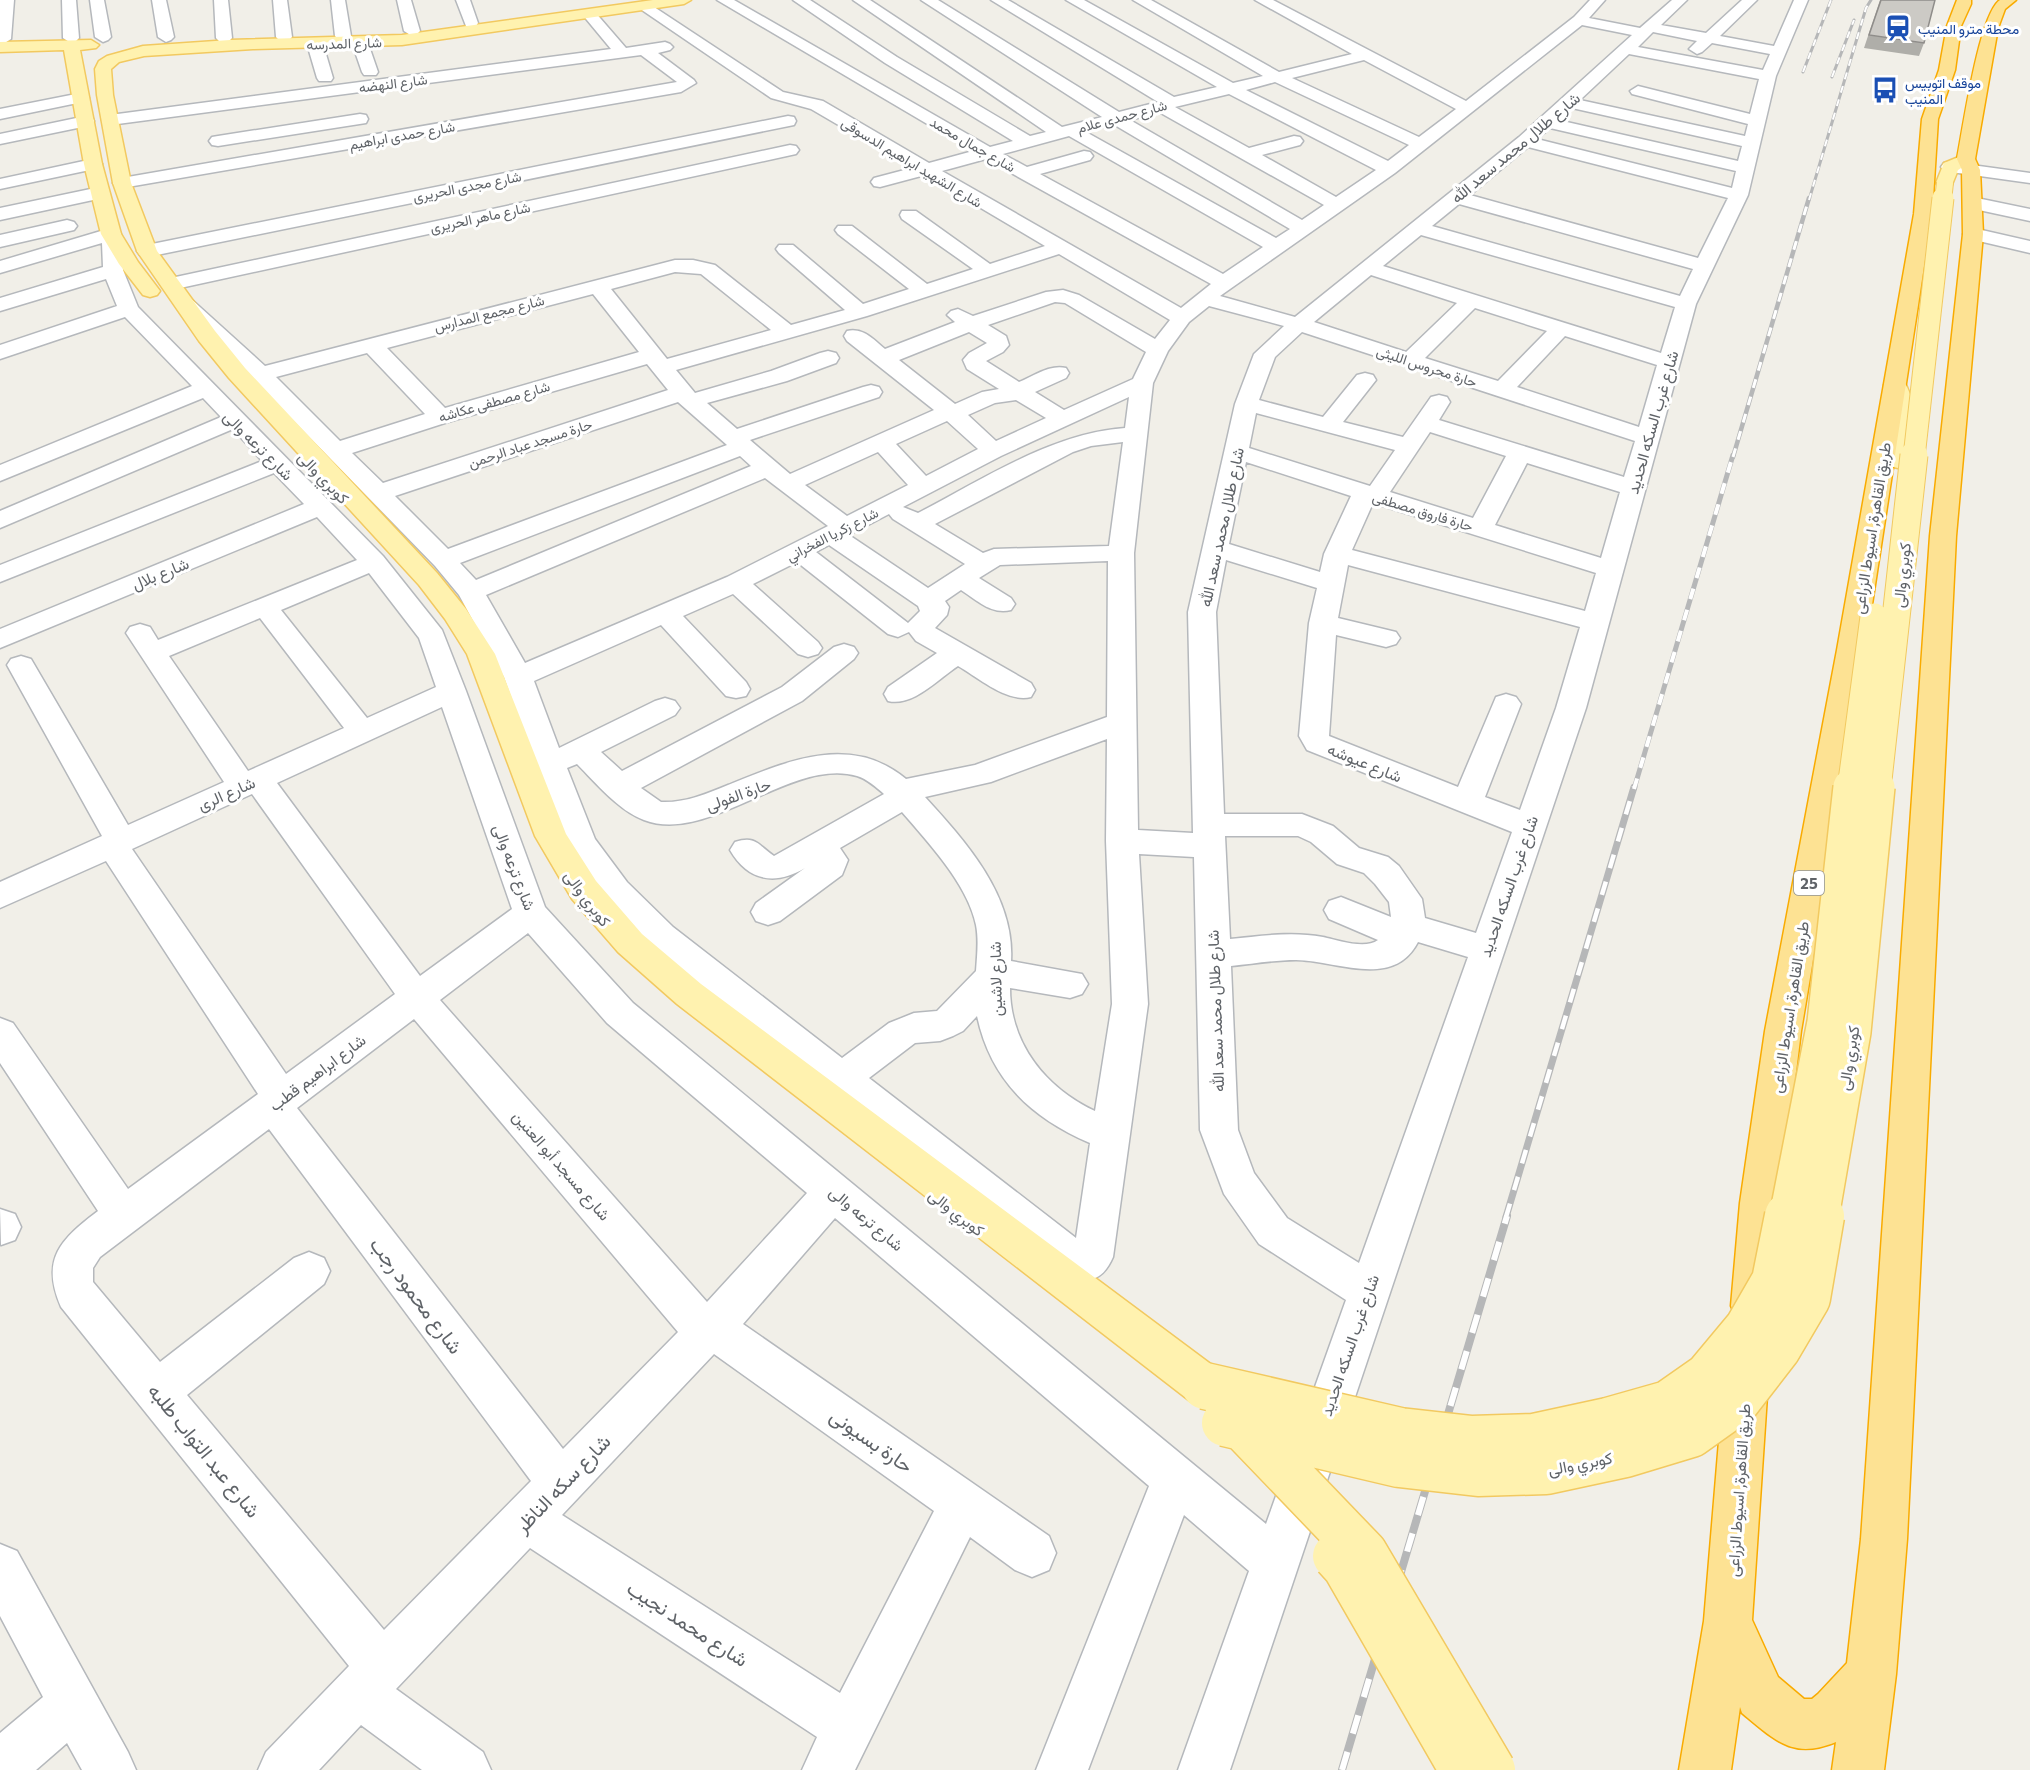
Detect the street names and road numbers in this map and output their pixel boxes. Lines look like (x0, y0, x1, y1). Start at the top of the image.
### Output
street label: شارع المدرسه (306, 33, 382, 56)
street label: شارع النهضه (358, 70, 429, 99)
street label: شارع طلال محمد سعد الله (1447, 88, 1585, 209)
street label: شارع حمدى علام (1075, 96, 1170, 139)
street label: شارع الشهيد ابراهيم الدسوقى (837, 113, 985, 213)
street label: شارع جمال محمد (926, 113, 1019, 178)
street label: شارع حمدى ابراهيم (348, 117, 457, 156)
street label: شارع مجدى الحريرى (411, 167, 523, 208)
street label: شارع ماهر الحريرى (428, 198, 532, 239)
street label: شارع مجمع المدارس (432, 291, 547, 338)
street label: حارة محروس الليثى (1374, 342, 1479, 391)
street label: شارع غرب السكه الحديد (1622, 348, 1684, 497)
street label: شارع مصطفى عكاشه (436, 377, 552, 428)
street label: شارع ترعه والى (218, 406, 298, 486)
street label: حارة مسجد عباد الرحمن (466, 415, 594, 472)
street label: طريق القاهرة, اسيوط الزراعى (1848, 441, 1896, 616)
street label: شارع طلال محمد سعد الله (1195, 446, 1250, 609)
street label: كوبري والى (291, 447, 354, 511)
street label: حارة فاروق مصطفى (1370, 488, 1475, 535)
street label: شارع زكريا الفخراني (783, 503, 883, 568)
street label: كوبري والى (1888, 542, 1919, 609)
street label: شارع بلال (129, 553, 192, 596)
street label: شارع عيوشه (1324, 739, 1405, 788)
street label: شارع الرى (194, 772, 259, 817)
street label: حارة الفولى (703, 773, 774, 816)
street label: شارع غرب السكه الحديد (1475, 813, 1544, 960)
street label: شارع ترعه والى (487, 821, 540, 914)
street label: كوبري والى (557, 866, 615, 933)
road number: 25 (1794, 871, 1824, 895)
street label: طريق القاهرة, اسيوط الزراعى (1766, 920, 1814, 1095)
street label: شارع طلال محمد سعد الله (1203, 929, 1230, 1092)
street label: شارع لاشين (985, 941, 1008, 1017)
street label: كوبري والى (1834, 1024, 1867, 1093)
street label: شارع ابراهيم قطب (265, 1030, 371, 1117)
street label: شارع مسجد أبو العنين (507, 1106, 615, 1226)
street label: شارع ترعه والى (824, 1182, 908, 1257)
street label: كوبري والى (922, 1184, 989, 1244)
street label: شارع محمود رجب (363, 1232, 469, 1360)
street label: شارع غرب السكه الحديد (1316, 1272, 1385, 1419)
street label: شارع عبد التواب طلبه (141, 1378, 266, 1524)
street label: حارة بسيونى (825, 1403, 918, 1479)
street label: طريق القاهرة, اسيوط الزراعى (1722, 1403, 1756, 1577)
street label: شارع سكه الناظر (508, 1429, 617, 1540)
street label: كوبري والى (1546, 1447, 1615, 1483)
street label: شارع محمد نجيب (621, 1575, 753, 1674)

